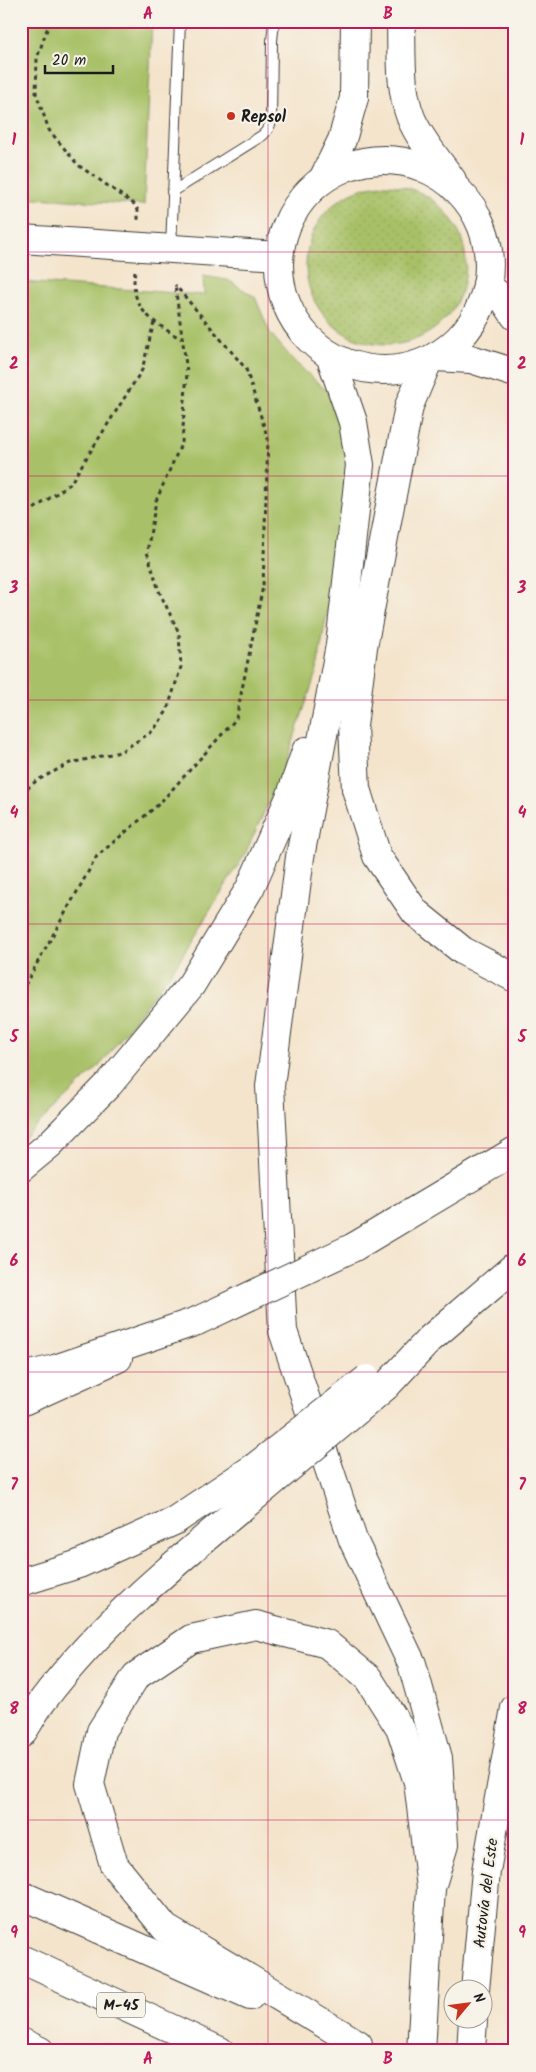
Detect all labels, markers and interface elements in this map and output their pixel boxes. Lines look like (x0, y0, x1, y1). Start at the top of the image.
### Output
text: A (143, 2, 153, 27)
text: B (383, 2, 393, 27)
scale bar (45, 42, 112, 74)
text: 20 m (52, 49, 86, 73)
place label: Repsol (241, 105, 287, 130)
marker: Repsol (225, 110, 237, 122)
text: 1 (12, 128, 17, 153)
text: 1 (520, 128, 525, 153)
text: 2 (9, 352, 19, 377)
text: 2 (517, 352, 527, 377)
text: 3 (9, 576, 19, 601)
text: 3 (517, 576, 527, 601)
text: 4 (10, 801, 19, 826)
text: 4 (518, 801, 527, 826)
text: 5 (9, 1025, 20, 1050)
text: 5 (517, 1025, 528, 1050)
text: 6 (10, 1249, 19, 1274)
text: 6 (518, 1249, 527, 1274)
text: 7 (10, 1473, 18, 1498)
text: 7 (518, 1473, 526, 1498)
text: 8 (9, 1697, 19, 1722)
text: 8 (517, 1697, 527, 1722)
street label: Autovía del Este (467, 1837, 506, 1950)
text: 9 (10, 1921, 18, 1946)
text: 9 (518, 1921, 526, 1946)
north arrow (444, 1980, 494, 2030)
text: N (467, 1989, 490, 2008)
road number: M-45 (97, 1992, 145, 2018)
text: A (143, 2047, 153, 2072)
text: B (383, 2047, 393, 2072)

